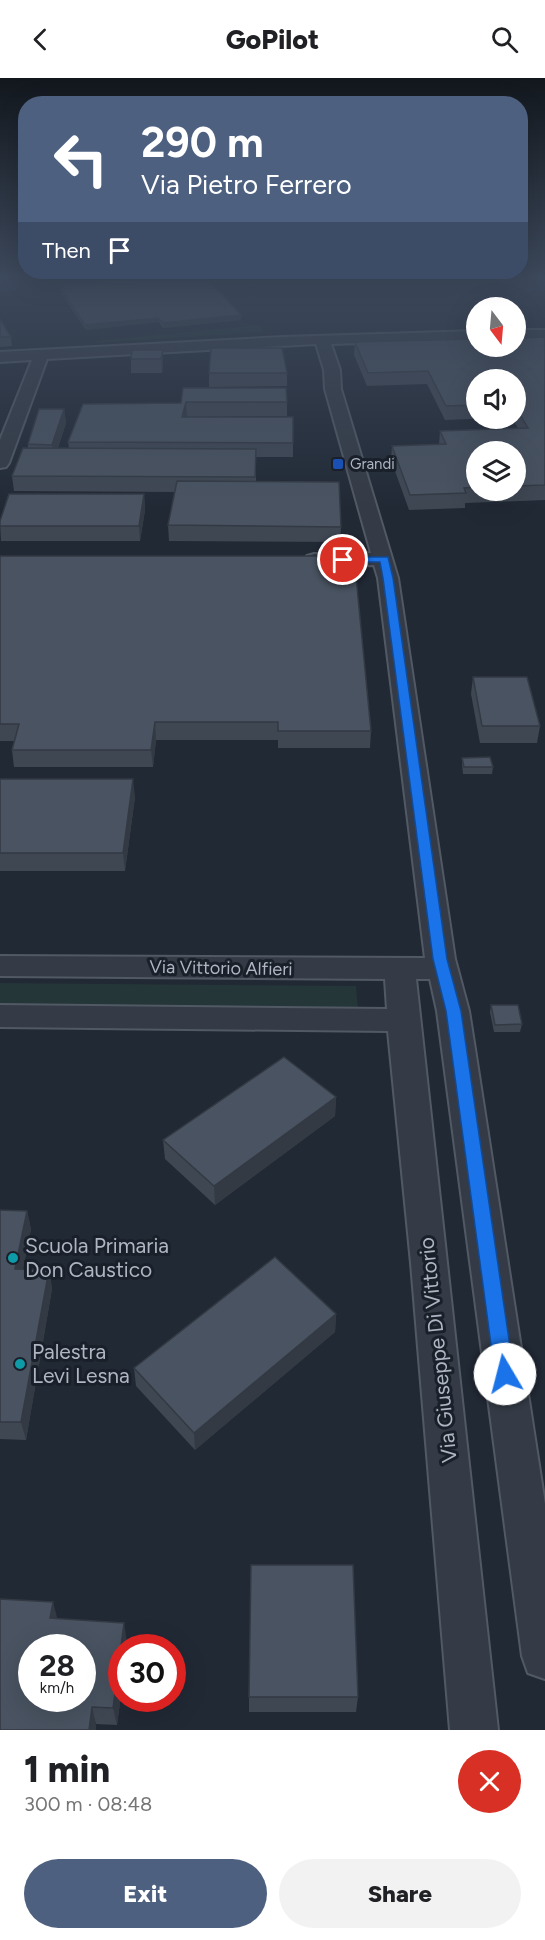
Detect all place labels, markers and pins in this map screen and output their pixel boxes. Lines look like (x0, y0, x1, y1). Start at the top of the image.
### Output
place label: Grandi (350, 455, 395, 473)
marker: Grandi (331, 457, 345, 471)
pin (317, 534, 368, 585)
place label: Scuola Primaria Don Caustico (25, 1233, 169, 1282)
marker: Scuola Primaria Don Caustico (6, 1251, 20, 1265)
place label: Palestra Levi Lesna (32, 1339, 130, 1388)
marker: Palestra Levi Lesna (13, 1357, 27, 1371)

